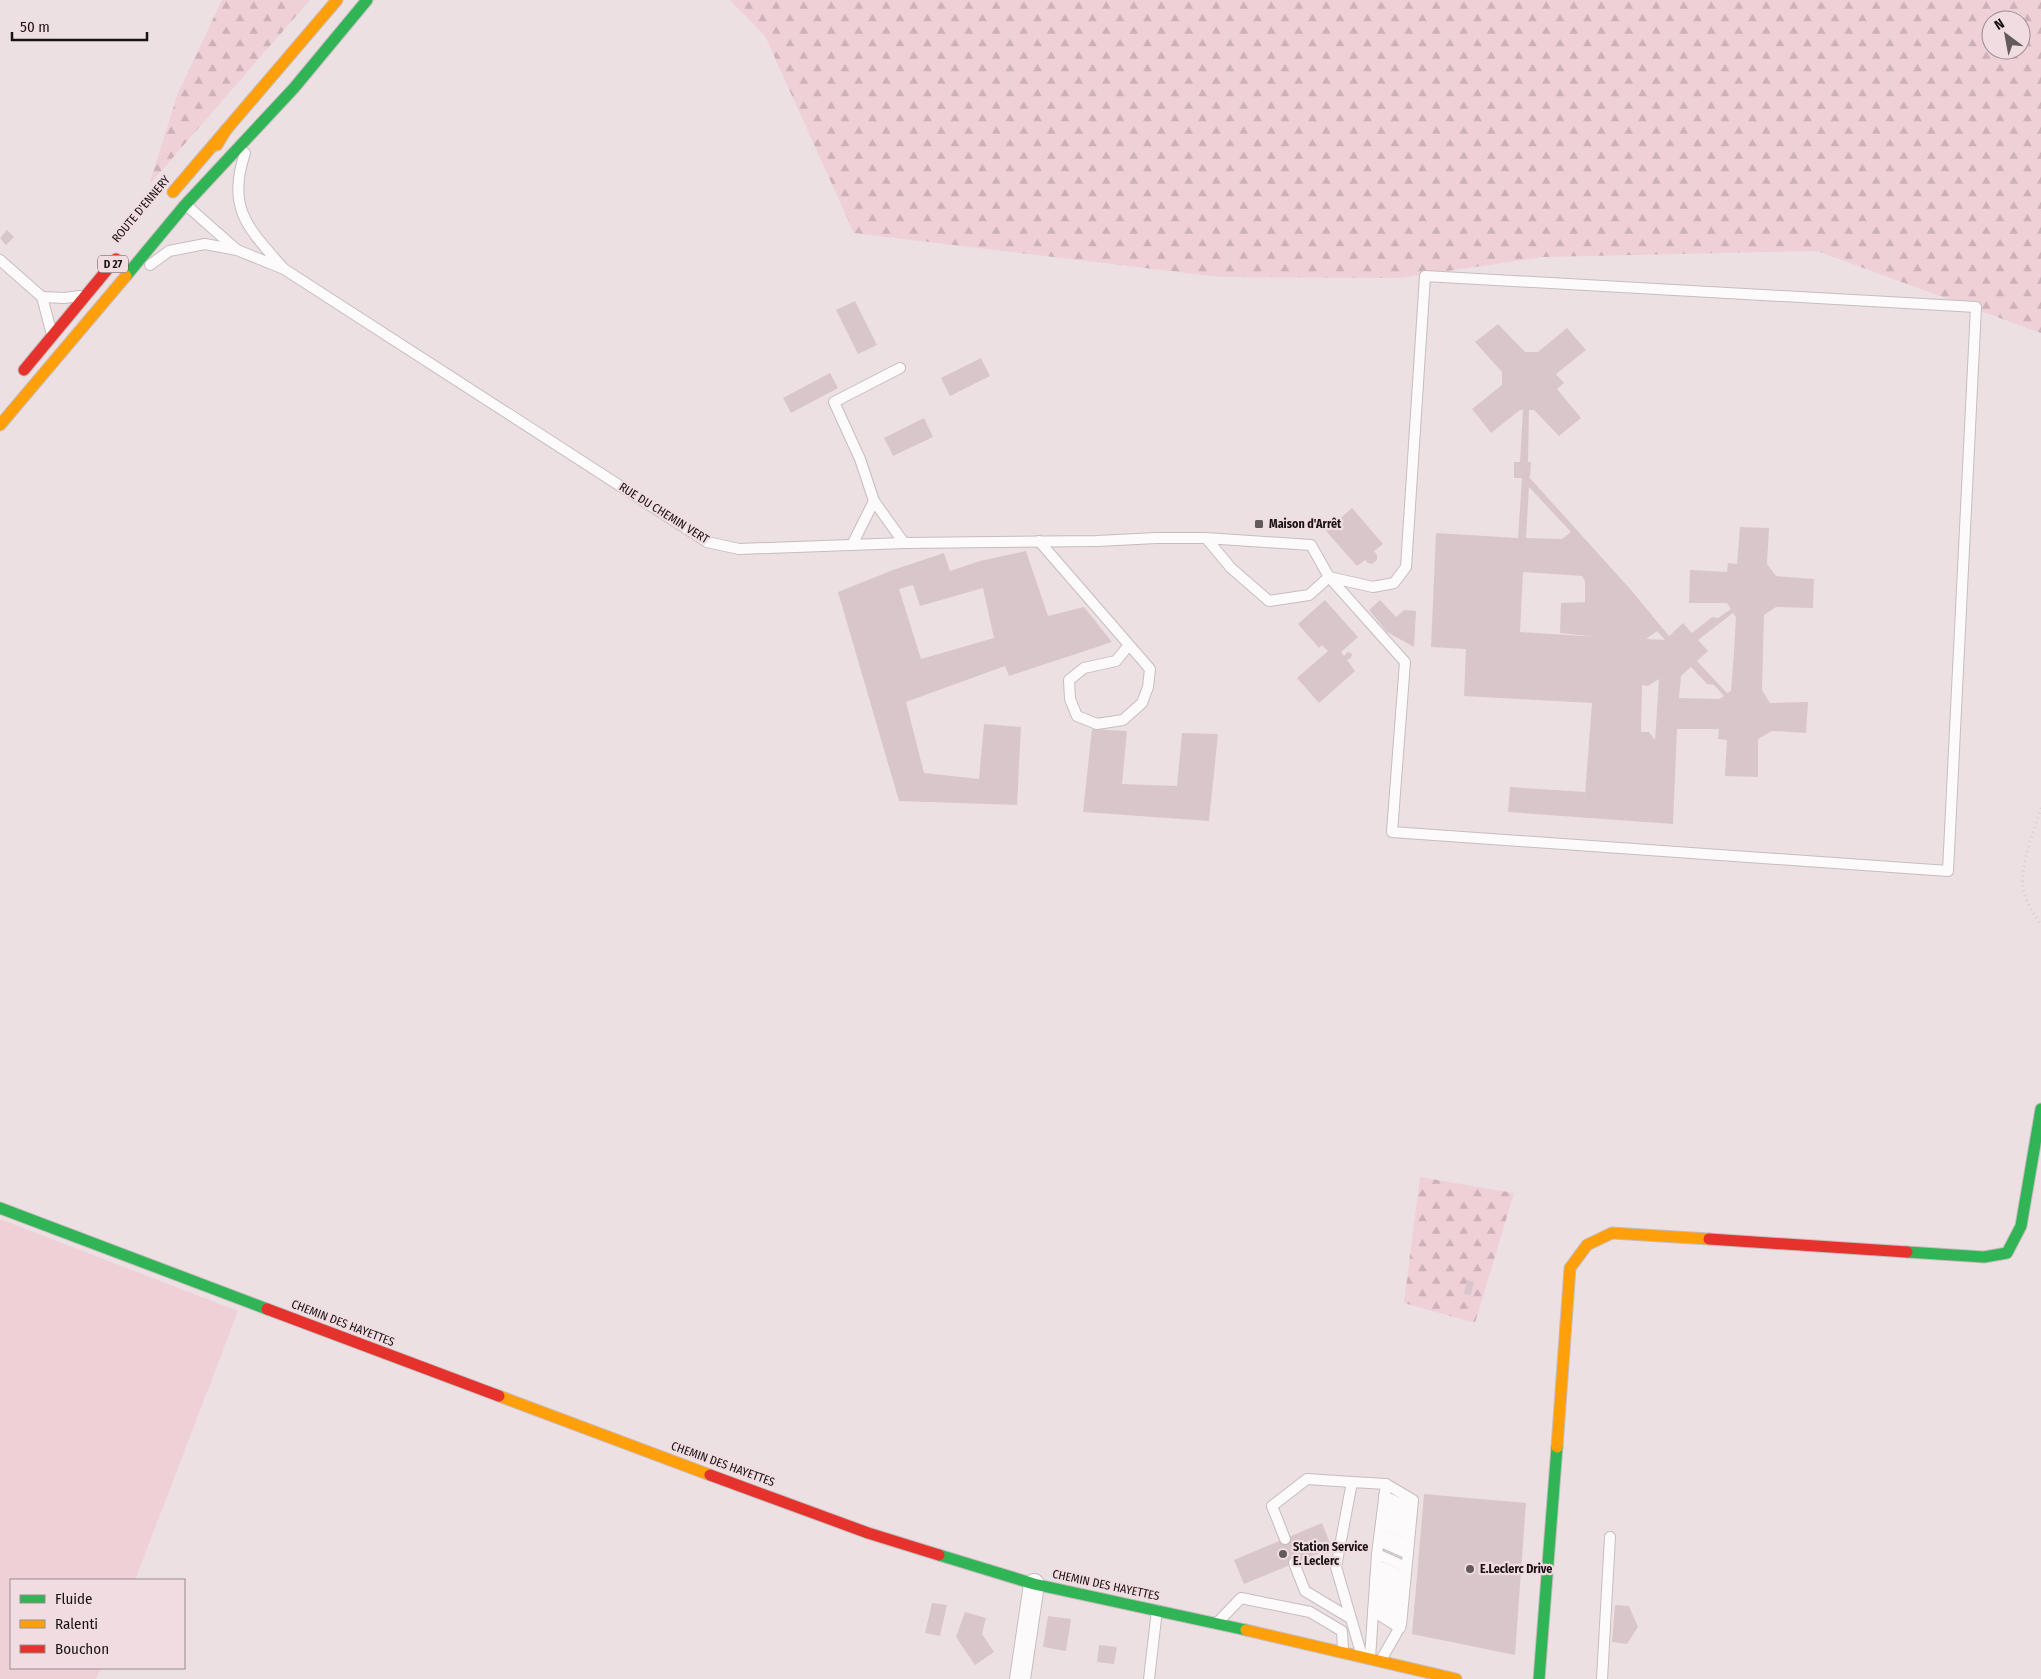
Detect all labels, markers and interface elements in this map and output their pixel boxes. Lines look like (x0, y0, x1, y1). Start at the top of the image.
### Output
scale bar (12, 10, 148, 42)
north arrow (1981, 10, 2031, 60)
text: N (1991, 15, 2007, 34)
text: 50 m (20, 18, 50, 36)
street label: ROUTE D'ENNERY (109, 173, 173, 245)
road number: D 27 (98, 255, 128, 272)
street label: RUE DU CHEMIN VERT (617, 480, 712, 547)
place label: Maison d'Arrêt (1269, 517, 1342, 531)
marker: Maison d'Arrêt (1253, 518, 1265, 530)
street label: CHEMIN DES HAYETTES (290, 1297, 397, 1349)
street label: CHEMIN DES HAYETTES (669, 1439, 777, 1489)
place label: Station Service E. Leclerc (1293, 1540, 1368, 1568)
marker: Station Service E. Leclerc (1277, 1548, 1289, 1560)
place label: E.Leclerc Drive (1480, 1562, 1552, 1576)
marker: E.Leclerc Drive (1464, 1563, 1476, 1575)
street label: CHEMIN DES HAYETTES (1051, 1567, 1161, 1603)
legend (10, 1579, 185, 1669)
text: Fluide (55, 1590, 92, 1608)
text: Ralenti (55, 1615, 98, 1633)
text: Bouchon (55, 1640, 109, 1658)

